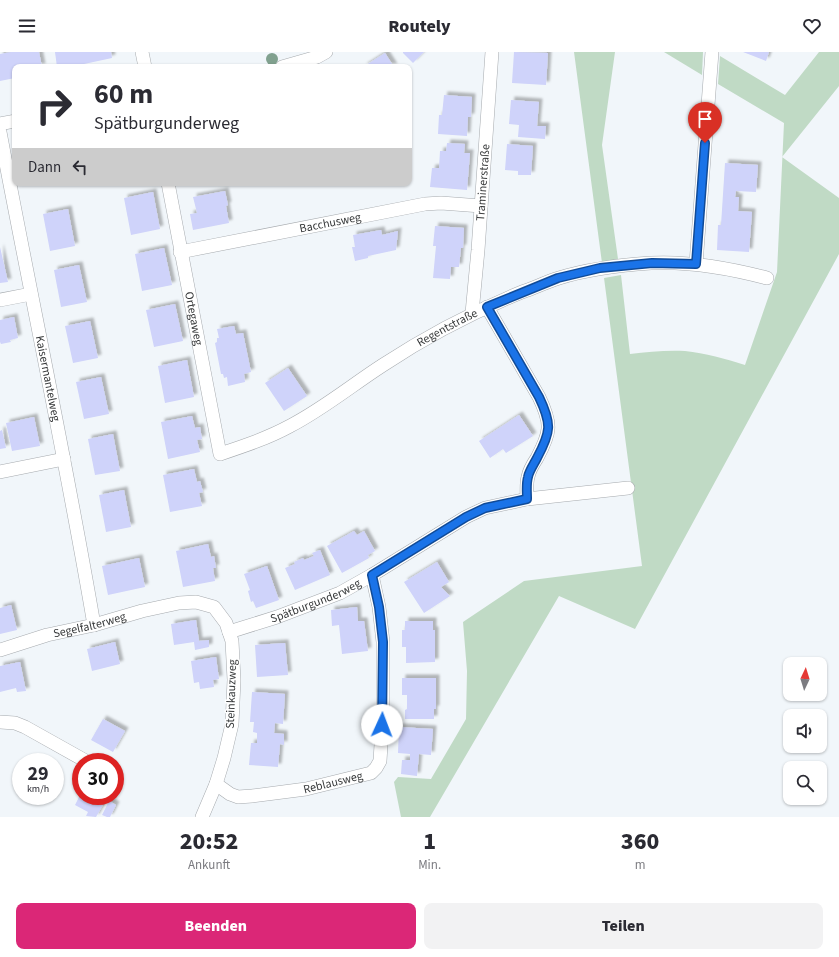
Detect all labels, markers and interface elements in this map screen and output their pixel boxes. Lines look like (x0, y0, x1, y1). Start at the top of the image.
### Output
text: Routely (388, 14, 451, 39)
icon: menu (16, 15, 38, 37)
icon: heart (801, 15, 823, 37)
text: 60 m (94, 74, 153, 114)
icon: right (28, 80, 80, 132)
pin (688, 102, 722, 143)
icon: arrive (694, 108, 716, 130)
text: Spätburgunderweg (94, 111, 239, 136)
street label: Traminerstraße (472, 143, 494, 222)
icon: left (69, 156, 91, 178)
text: Dann (28, 157, 61, 178)
street label: Bacchusweg (298, 209, 363, 237)
street label: Ortegaweg (180, 290, 207, 347)
street label: Regentstraße (414, 305, 481, 351)
street label: Kaisermantelweg (31, 334, 64, 423)
street label: Spätburgunderweg (268, 575, 364, 628)
street label: Segelfalterweg (52, 608, 128, 642)
north arrow (783, 657, 827, 701)
map controls (783, 657, 827, 805)
street label: Steinkauzweg (222, 659, 241, 729)
position arrow (361, 704, 403, 746)
button: sound (783, 709, 827, 753)
speed limit sign: 30 (72, 753, 124, 805)
text: 29 (27, 760, 49, 788)
button: search (783, 761, 827, 805)
street label: Reblausweg (302, 767, 364, 798)
text: km/h (27, 782, 49, 796)
text: 20:52 (180, 824, 238, 859)
text: 1 (423, 824, 436, 859)
text: 360 (621, 824, 659, 859)
text: Ankunft (188, 856, 230, 874)
text: Min. (418, 856, 441, 874)
text: m (635, 856, 645, 874)
button: Beenden (16, 903, 416, 949)
button: Teilen (424, 903, 823, 949)

